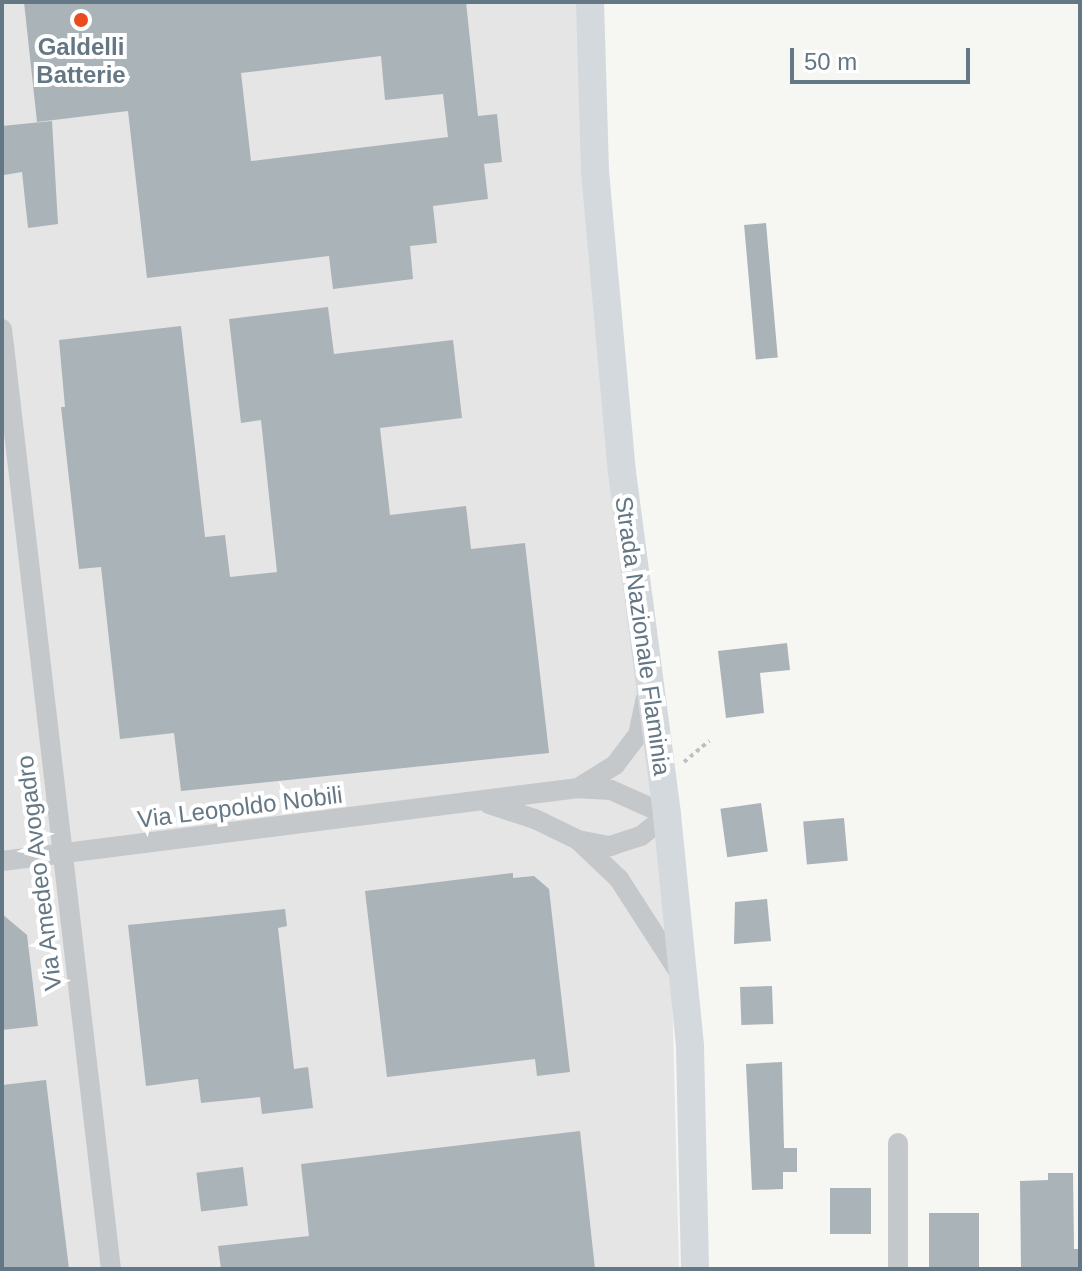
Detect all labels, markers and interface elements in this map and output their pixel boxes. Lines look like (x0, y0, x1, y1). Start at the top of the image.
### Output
marker: Galdelli Batterie (72, 11, 90, 29)
scale bar (794, 32, 974, 82)
place label: Galdelli Batterie (36, 33, 126, 89)
text: 50 m (804, 48, 857, 75)
street label: Strada Nazionale Flaminia (609, 495, 677, 777)
street label: Via Amedeo Avogadro (10, 752, 68, 994)
street label: Via Leopoldo Nobili (136, 780, 344, 834)

